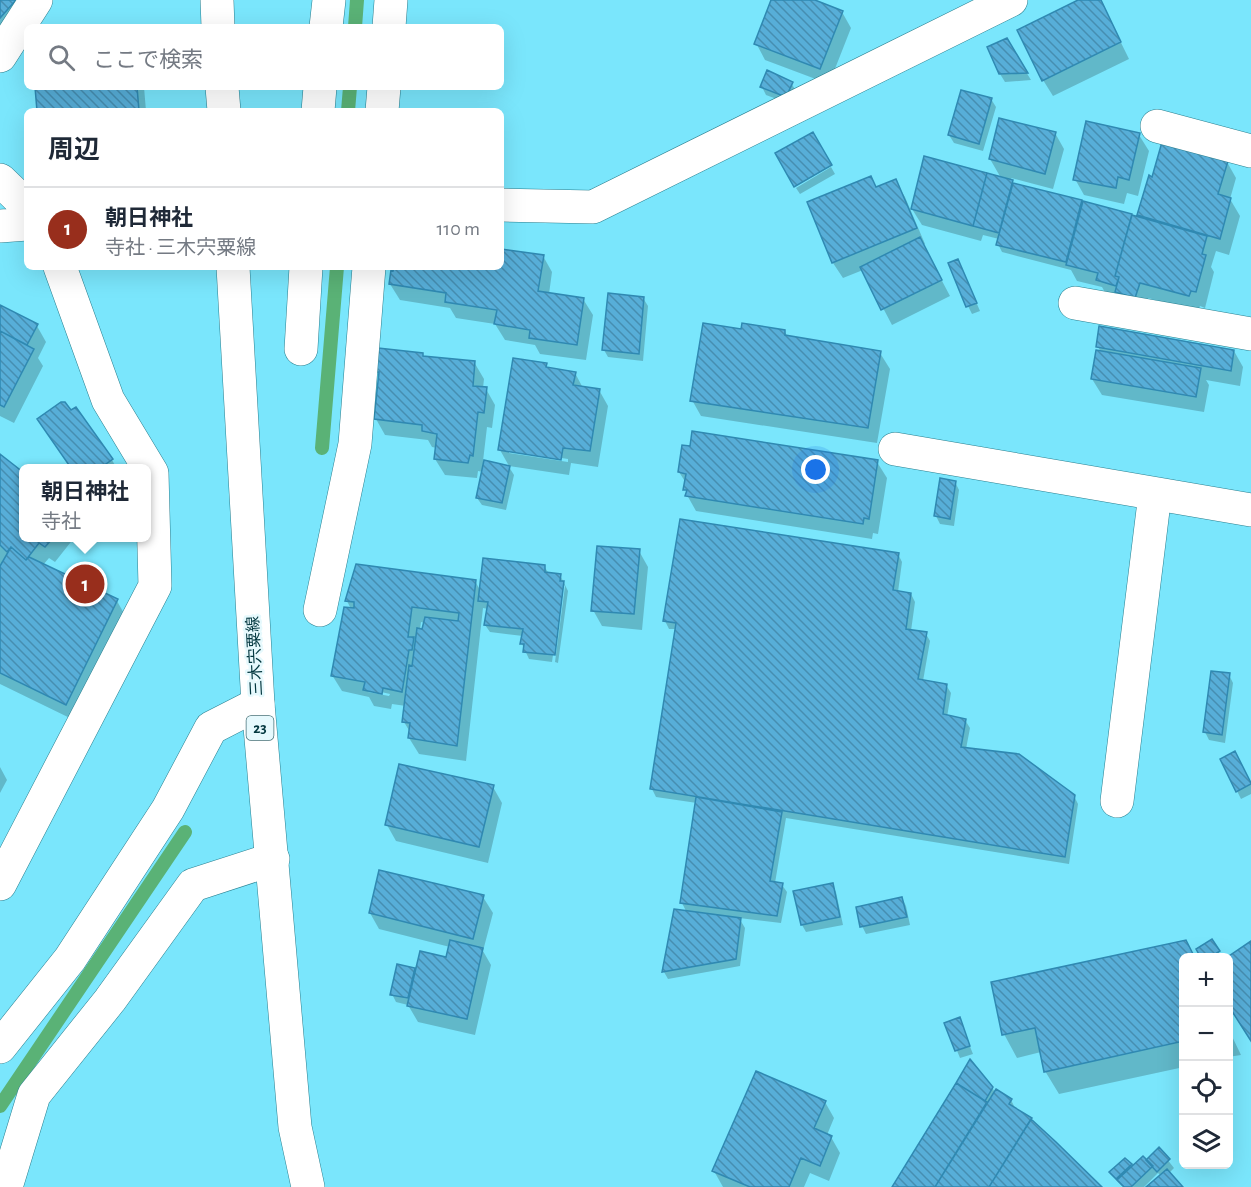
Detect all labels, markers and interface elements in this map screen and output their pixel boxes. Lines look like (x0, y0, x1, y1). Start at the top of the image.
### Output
search box (24, 24, 504, 90)
icon: search (45, 41, 78, 74)
text: ここで検索 (93, 49, 203, 71)
text: 周辺 (48, 137, 100, 163)
text: 朝日神社 (105, 207, 193, 229)
text: 1 (64, 219, 71, 239)
text: 110 m (436, 219, 480, 239)
text: 寺社 · 三木宍粟線 (105, 238, 256, 258)
your location (801, 455, 830, 484)
popup (19, 464, 151, 542)
text: 朝日神社 (41, 481, 129, 503)
text: 寺社 (41, 512, 81, 532)
pin: 1 (66, 562, 104, 606)
street label: 三木宍粟線 (244, 616, 265, 696)
road number: 23 (246, 716, 274, 740)
map controls (1179, 953, 1233, 1169)
button: + (1179, 953, 1233, 1007)
button: − (1179, 1007, 1233, 1061)
button: locate (1179, 1061, 1233, 1115)
button: layers (1179, 1115, 1233, 1169)

